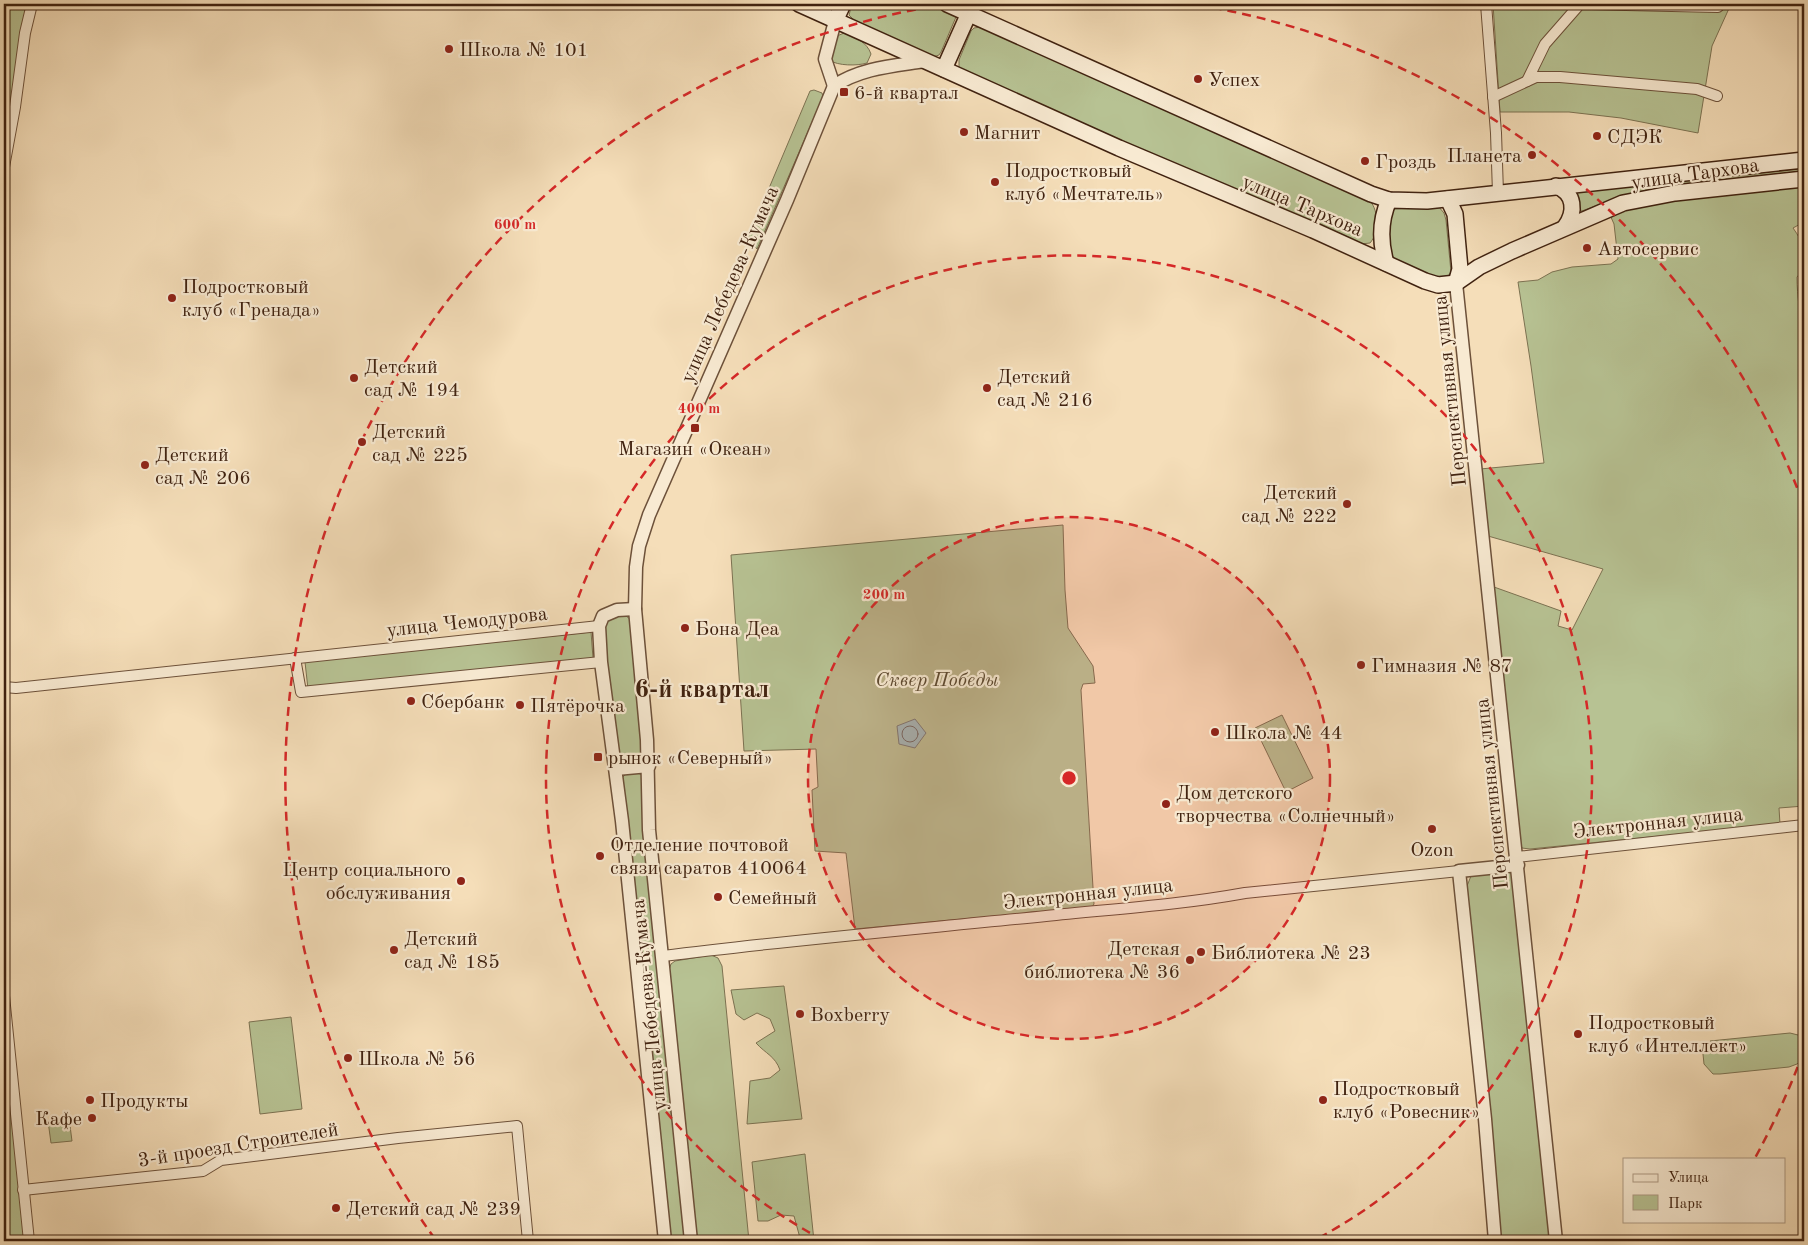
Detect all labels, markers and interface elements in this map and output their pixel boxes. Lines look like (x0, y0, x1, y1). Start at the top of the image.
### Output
place label: Школа № 101 (459, 41, 588, 61)
marker: Школа № 101 (443, 43, 455, 55)
place label: Успех (1208, 71, 1260, 91)
marker: Успех (1192, 73, 1204, 85)
place label: 6-й квартал (854, 84, 959, 104)
marker: 6-й квартал (838, 86, 850, 98)
place label: Магнит (974, 124, 1041, 144)
marker: Магнит (958, 126, 970, 138)
place label: СДЭК (1607, 128, 1663, 148)
marker: СДЭК (1591, 130, 1603, 142)
place label: Планета (1447, 147, 1522, 167)
marker: Планета (1526, 149, 1538, 161)
place label: Гроздь (1375, 153, 1436, 173)
marker: Гроздь (1359, 155, 1371, 167)
street label: улица Тархова (1630, 156, 1761, 194)
place label: Подростковый клуб «Мечтатель» (1005, 162, 1164, 205)
street label: улица Тархова (1239, 172, 1366, 241)
marker: Подростковый клуб «Мечтатель» (989, 176, 1001, 188)
street label: улица Лебедева-Кумача (678, 183, 783, 386)
text: 600 m (494, 218, 536, 233)
place label: Автосервис (1597, 240, 1699, 260)
marker: Автосервис (1581, 242, 1593, 254)
place label: Подростковый клуб «Гренада» (182, 278, 321, 321)
marker: Подростковый клуб «Гренада» (166, 292, 178, 304)
street label: Перспективная улица (1431, 294, 1471, 487)
place label: Детский сад № 194 (364, 358, 460, 401)
place label: Детский сад № 216 (997, 368, 1093, 411)
marker: Детский сад № 194 (348, 372, 360, 384)
marker: Детский сад № 216 (981, 382, 993, 394)
text: 400 m (678, 402, 720, 417)
marker: Магазин «Океан» (689, 422, 701, 434)
place label: Детский сад № 225 (372, 423, 468, 466)
marker: Детский сад № 225 (356, 436, 368, 448)
place label: Магазин «Океан» (618, 440, 772, 460)
place label: Детский сад № 206 (155, 446, 251, 489)
marker: Детский сад № 206 (139, 459, 151, 471)
place label: Детский сад № 222 (1241, 484, 1337, 527)
marker: Детский сад № 222 (1341, 498, 1353, 510)
text: 200 m (863, 588, 905, 603)
street label: улица Чемодурова (386, 605, 549, 641)
place label: Бона Деа (695, 620, 780, 640)
marker: Бона Деа (679, 622, 691, 634)
place label: Гимназия № 87 (1371, 657, 1513, 677)
marker: Гимназия № 87 (1355, 659, 1367, 671)
park label: Сквер Победы (875, 671, 999, 691)
district label: 6-й квартал (635, 678, 769, 703)
place label: Сбербанк (421, 693, 505, 713)
marker: Сбербанк (405, 695, 417, 707)
place label: Пятёрочка (530, 697, 625, 717)
street label: Перспективная улица (1473, 697, 1513, 890)
marker: Пятёрочка (514, 699, 526, 711)
place label: Школа № 44 (1225, 724, 1343, 744)
marker: Школа № 44 (1209, 726, 1221, 738)
place label: рынок «Северный» (608, 749, 773, 769)
marker: рынок «Северный» (592, 751, 604, 763)
centre of rings (1060, 769, 1078, 787)
place label: Дом детского творчества «Солнечный» (1176, 784, 1395, 827)
marker: Дом детского творчества «Солнечный» (1160, 798, 1172, 810)
street label: Электронная улица (1572, 805, 1744, 843)
marker: Ozon (1426, 823, 1438, 835)
place label: Отделение почтовой связи саратов 410064 (610, 836, 807, 879)
place label: Ozon (1410, 841, 1454, 861)
marker: Отделение почтовой связи саратов 410064 (594, 850, 606, 862)
place label: Центр социального обслуживания (282, 861, 451, 904)
marker: Центр социального обслуживания (455, 875, 467, 887)
street label: Электронная улица (1002, 876, 1174, 914)
place label: Семейный (728, 889, 817, 909)
marker: Семейный (712, 891, 724, 903)
street label: улица Лебедева-Кумача (629, 898, 671, 1112)
place label: Детский сад № 185 (404, 930, 500, 973)
place label: Детская библиотека № 36 (1024, 940, 1180, 983)
marker: Детский сад № 185 (388, 944, 400, 956)
place label: Библиотека № 23 (1211, 944, 1371, 964)
marker: Библиотека № 23 (1195, 946, 1207, 958)
marker: Детская библиотека № 36 (1184, 954, 1196, 966)
place label: Boxberry (810, 1006, 890, 1026)
marker: Boxberry (794, 1008, 806, 1020)
place label: Подростковый клуб «Интеллект» (1588, 1014, 1747, 1057)
marker: Подростковый клуб «Интеллект» (1572, 1028, 1584, 1040)
place label: Школа № 56 (358, 1050, 476, 1070)
marker: Школа № 56 (342, 1052, 354, 1064)
place label: Подростковый клуб «Ровесник» (1333, 1080, 1480, 1123)
place label: Продукты (100, 1092, 189, 1112)
marker: Продукты (84, 1094, 96, 1106)
marker: Подростковый клуб «Ровесник» (1317, 1094, 1329, 1106)
place label: Кафе (35, 1110, 82, 1130)
marker: Кафе (86, 1112, 98, 1124)
street label: 3-й проезд Строителей (137, 1120, 340, 1172)
legend (1623, 1158, 1786, 1222)
text: Улица (1668, 1171, 1709, 1186)
text: Парк (1668, 1197, 1703, 1212)
place label: Детский сад № 239 (346, 1200, 521, 1220)
marker: Детский сад № 239 (330, 1202, 342, 1214)

